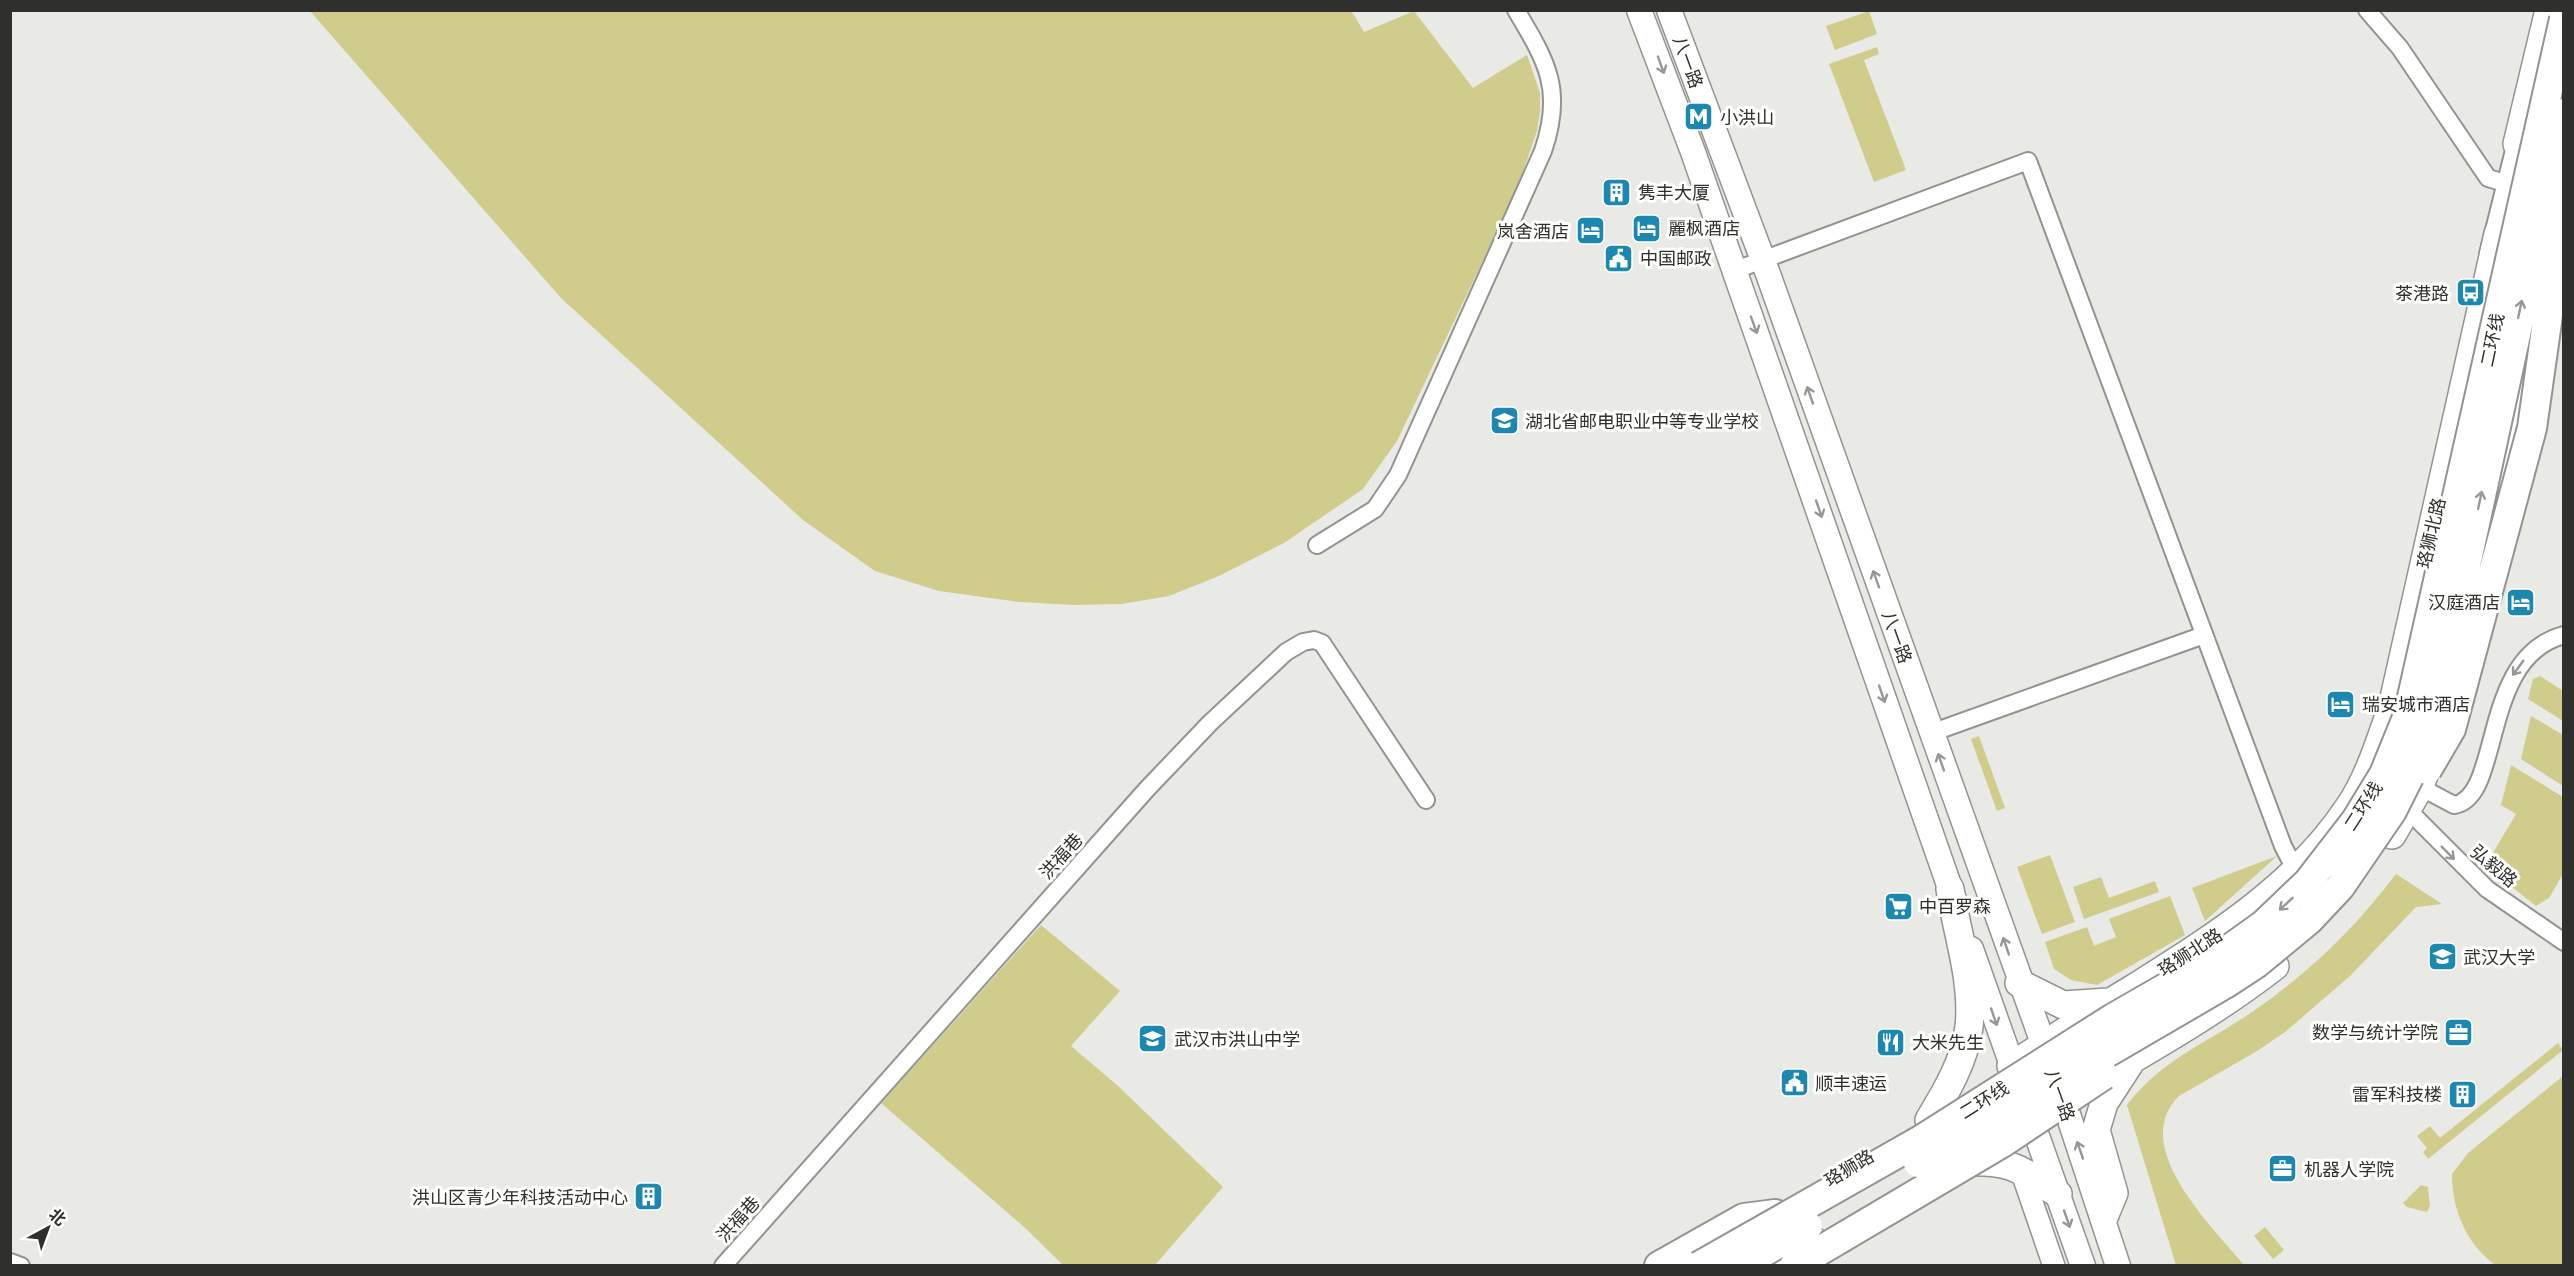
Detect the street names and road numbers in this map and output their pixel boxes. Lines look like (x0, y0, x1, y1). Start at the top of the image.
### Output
street label: 八一路 (1668, 33, 1708, 91)
street label: 二环线 (2475, 311, 2509, 369)
street label: 珞狮北路 (2412, 495, 2450, 571)
street label: 八一路 (1877, 608, 1917, 666)
street label: 二环线 (2339, 777, 2387, 835)
street label: 洪福巷 (1034, 828, 1088, 884)
street label: 弘毅路 (2466, 840, 2522, 892)
street label: 珞狮北路 (2154, 923, 2226, 981)
street label: 八一路 (2040, 1066, 2080, 1124)
street label: 二环线 (1955, 1076, 2013, 1124)
street label: 珞狮路 (1820, 1144, 1878, 1192)
street label: 洪福巷 (711, 1191, 765, 1247)

